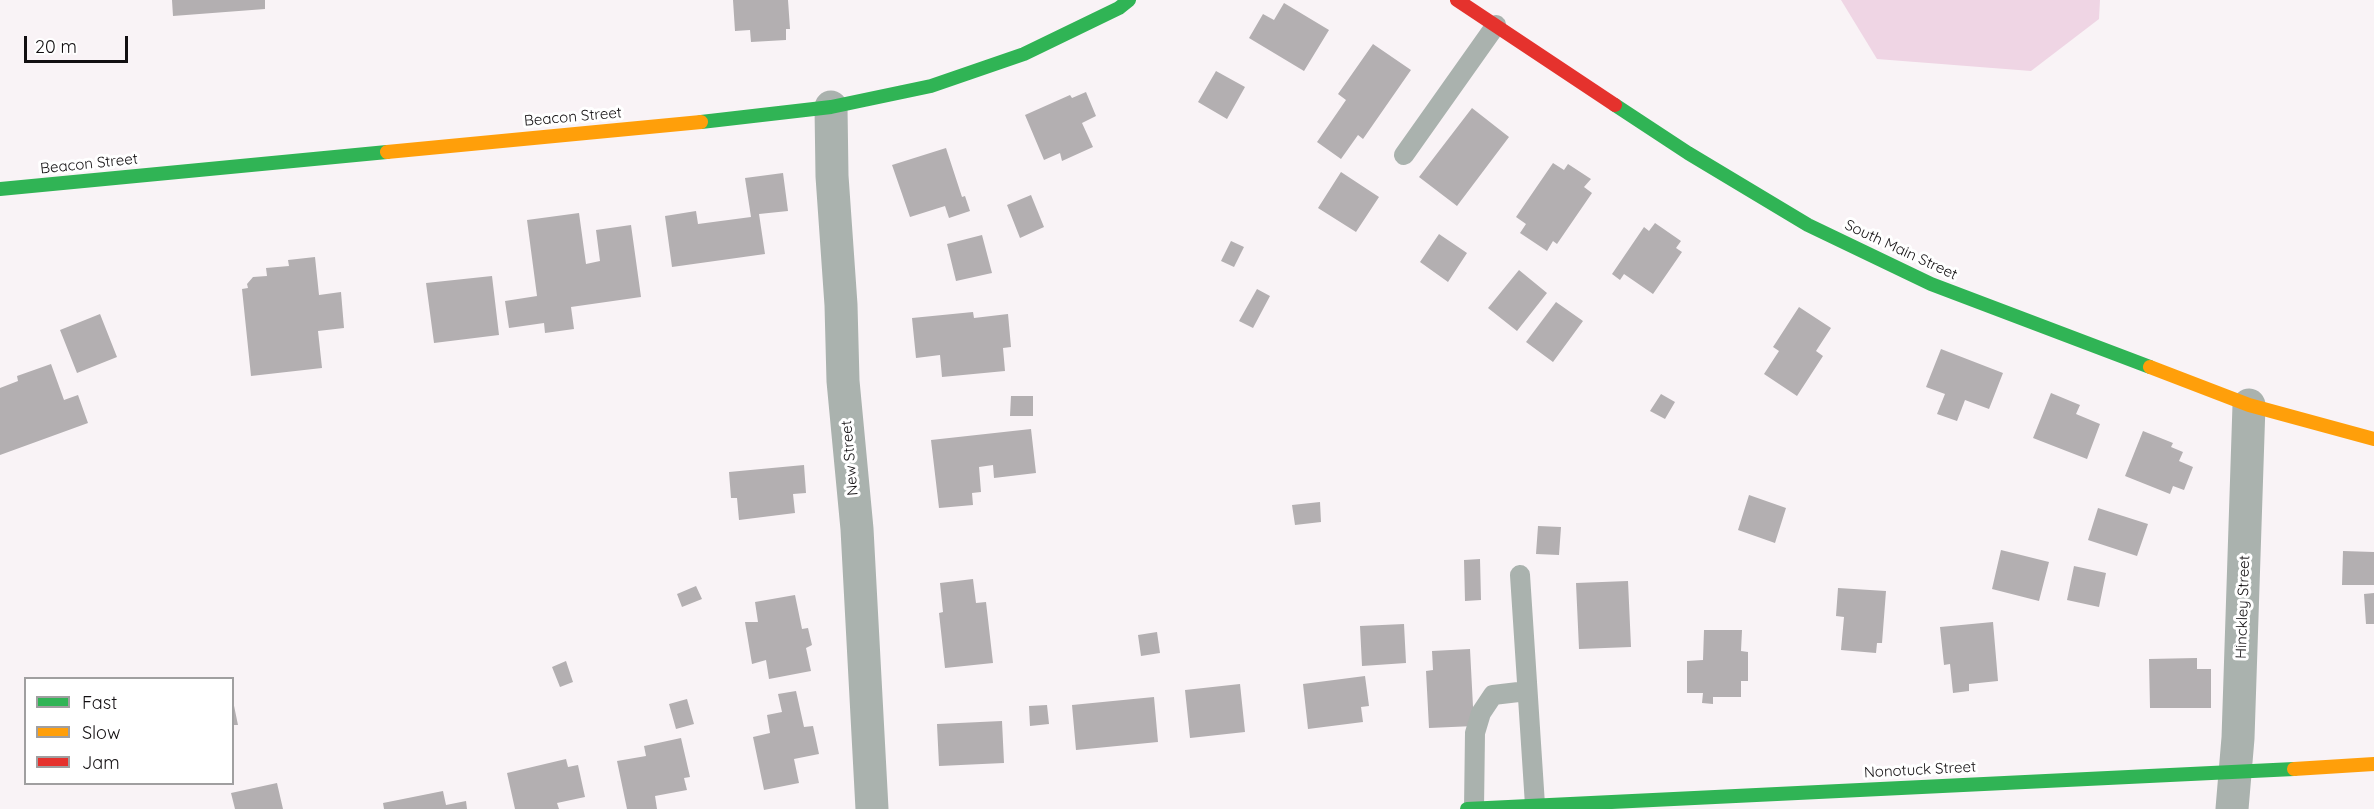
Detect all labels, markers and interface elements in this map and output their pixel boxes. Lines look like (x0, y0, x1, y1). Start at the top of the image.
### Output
scale bar (27, 24, 130, 62)
text: 20 m (35, 35, 77, 58)
street label: Beacon Street (523, 104, 623, 130)
street label: Beacon Street (39, 150, 139, 178)
street label: South Main Street (1842, 216, 1960, 284)
street label: New Street (838, 419, 862, 497)
street label: Hinckley Street (2232, 555, 2254, 659)
legend (24, 677, 234, 785)
text: Fast (82, 691, 117, 714)
text: Slow (82, 721, 120, 744)
text: Jam (82, 751, 120, 774)
street label: Nonotuck Street (1863, 758, 1977, 782)

